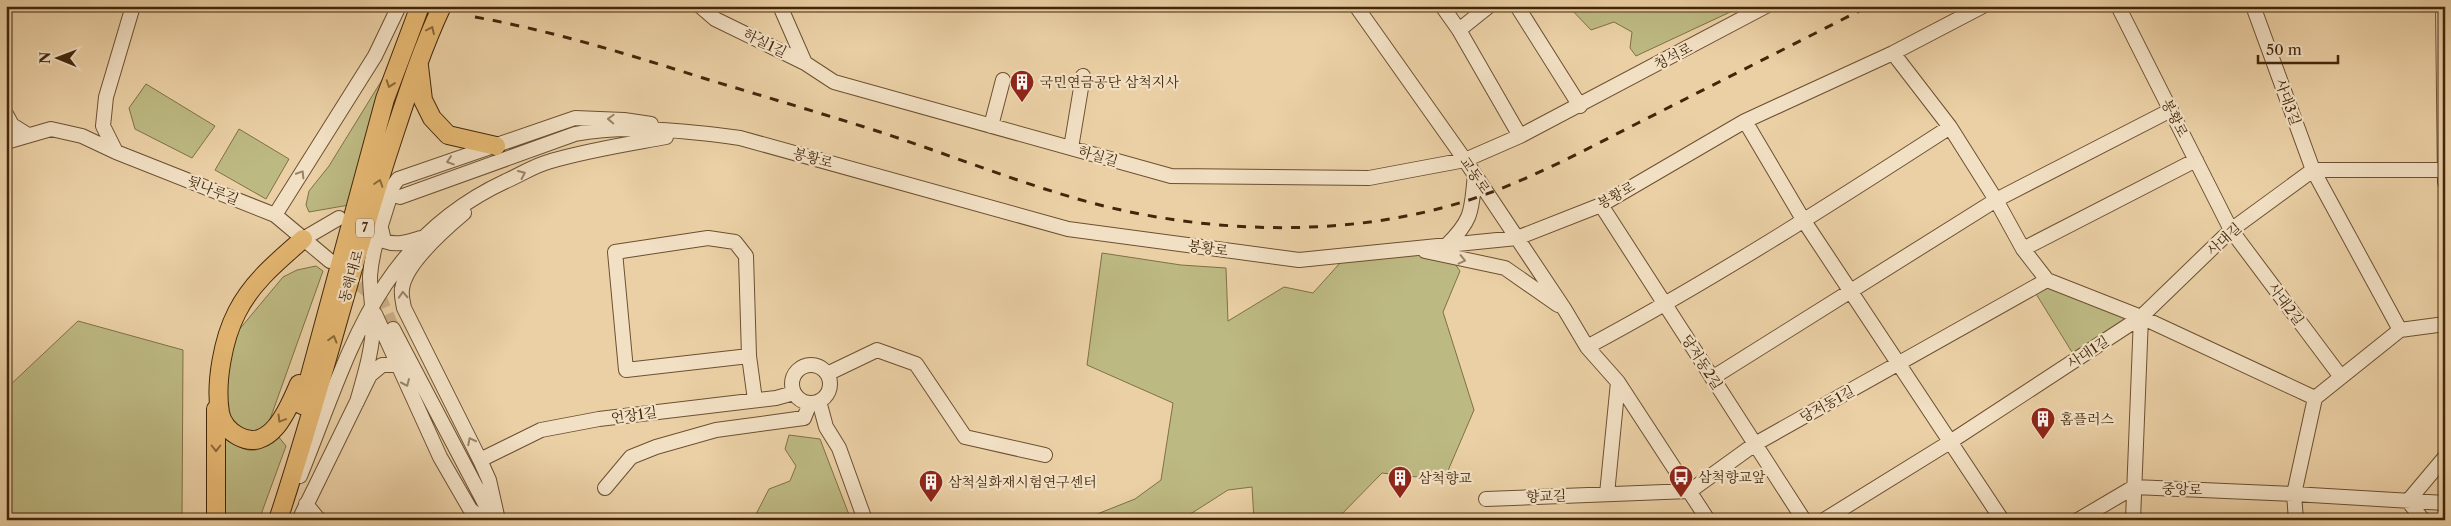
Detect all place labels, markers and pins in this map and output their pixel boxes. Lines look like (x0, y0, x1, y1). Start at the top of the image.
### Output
building icon: 국민연금공단 삼척지사 (1009, 69, 1035, 103)
place label: 국민연금공단 삼척지사 (1040, 73, 1179, 91)
building icon: 홈플러스 (2030, 406, 2056, 440)
place label: 홈플러스 (2060, 410, 2115, 428)
bus stop icon: 삼척향교앞 (1668, 464, 1694, 498)
building icon: 삼척향교 (1387, 465, 1413, 499)
place label: 삼척향교앞 (1698, 468, 1766, 486)
building icon: 삼척실화재시험연구센터 (918, 469, 944, 503)
place label: 삼척향교 (1418, 469, 1473, 487)
place label: 삼척실화재시험연구센터 (948, 473, 1097, 491)

